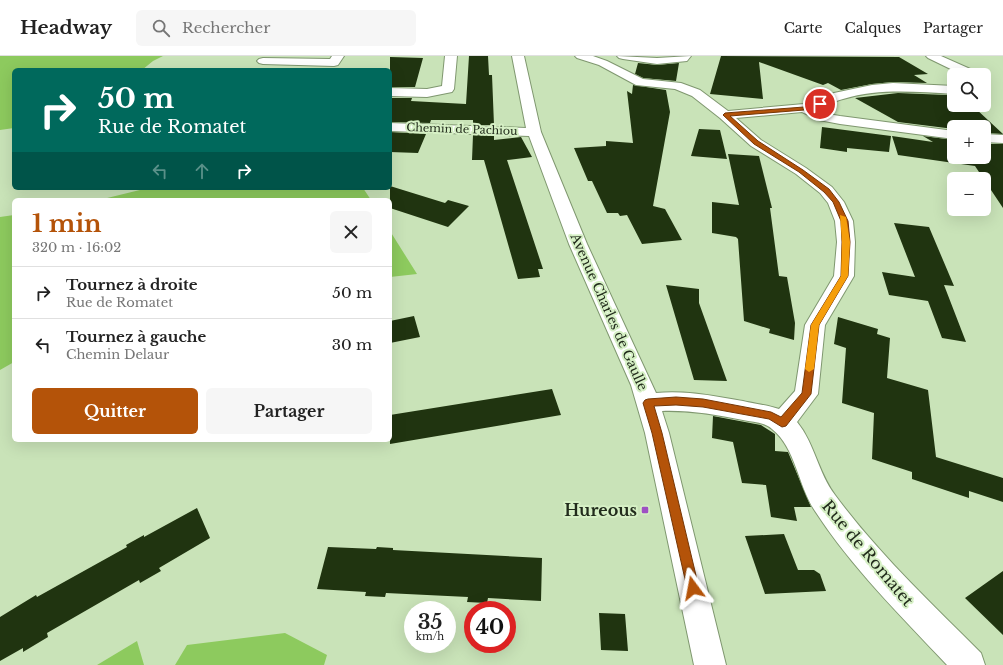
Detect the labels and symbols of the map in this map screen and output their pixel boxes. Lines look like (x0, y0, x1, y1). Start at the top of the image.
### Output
pin (803, 87, 837, 121)
street label: Chemin de Pachiou (406, 120, 518, 138)
street label: Avenue Charles de Gaulle (566, 230, 651, 393)
street label: Rue de Romatet (818, 496, 918, 610)
place label: Hureous (564, 500, 637, 520)
marker: Hureous (640, 505, 650, 515)
position arrow (672, 567, 714, 609)
speed limit sign: 40 (464, 601, 516, 653)

